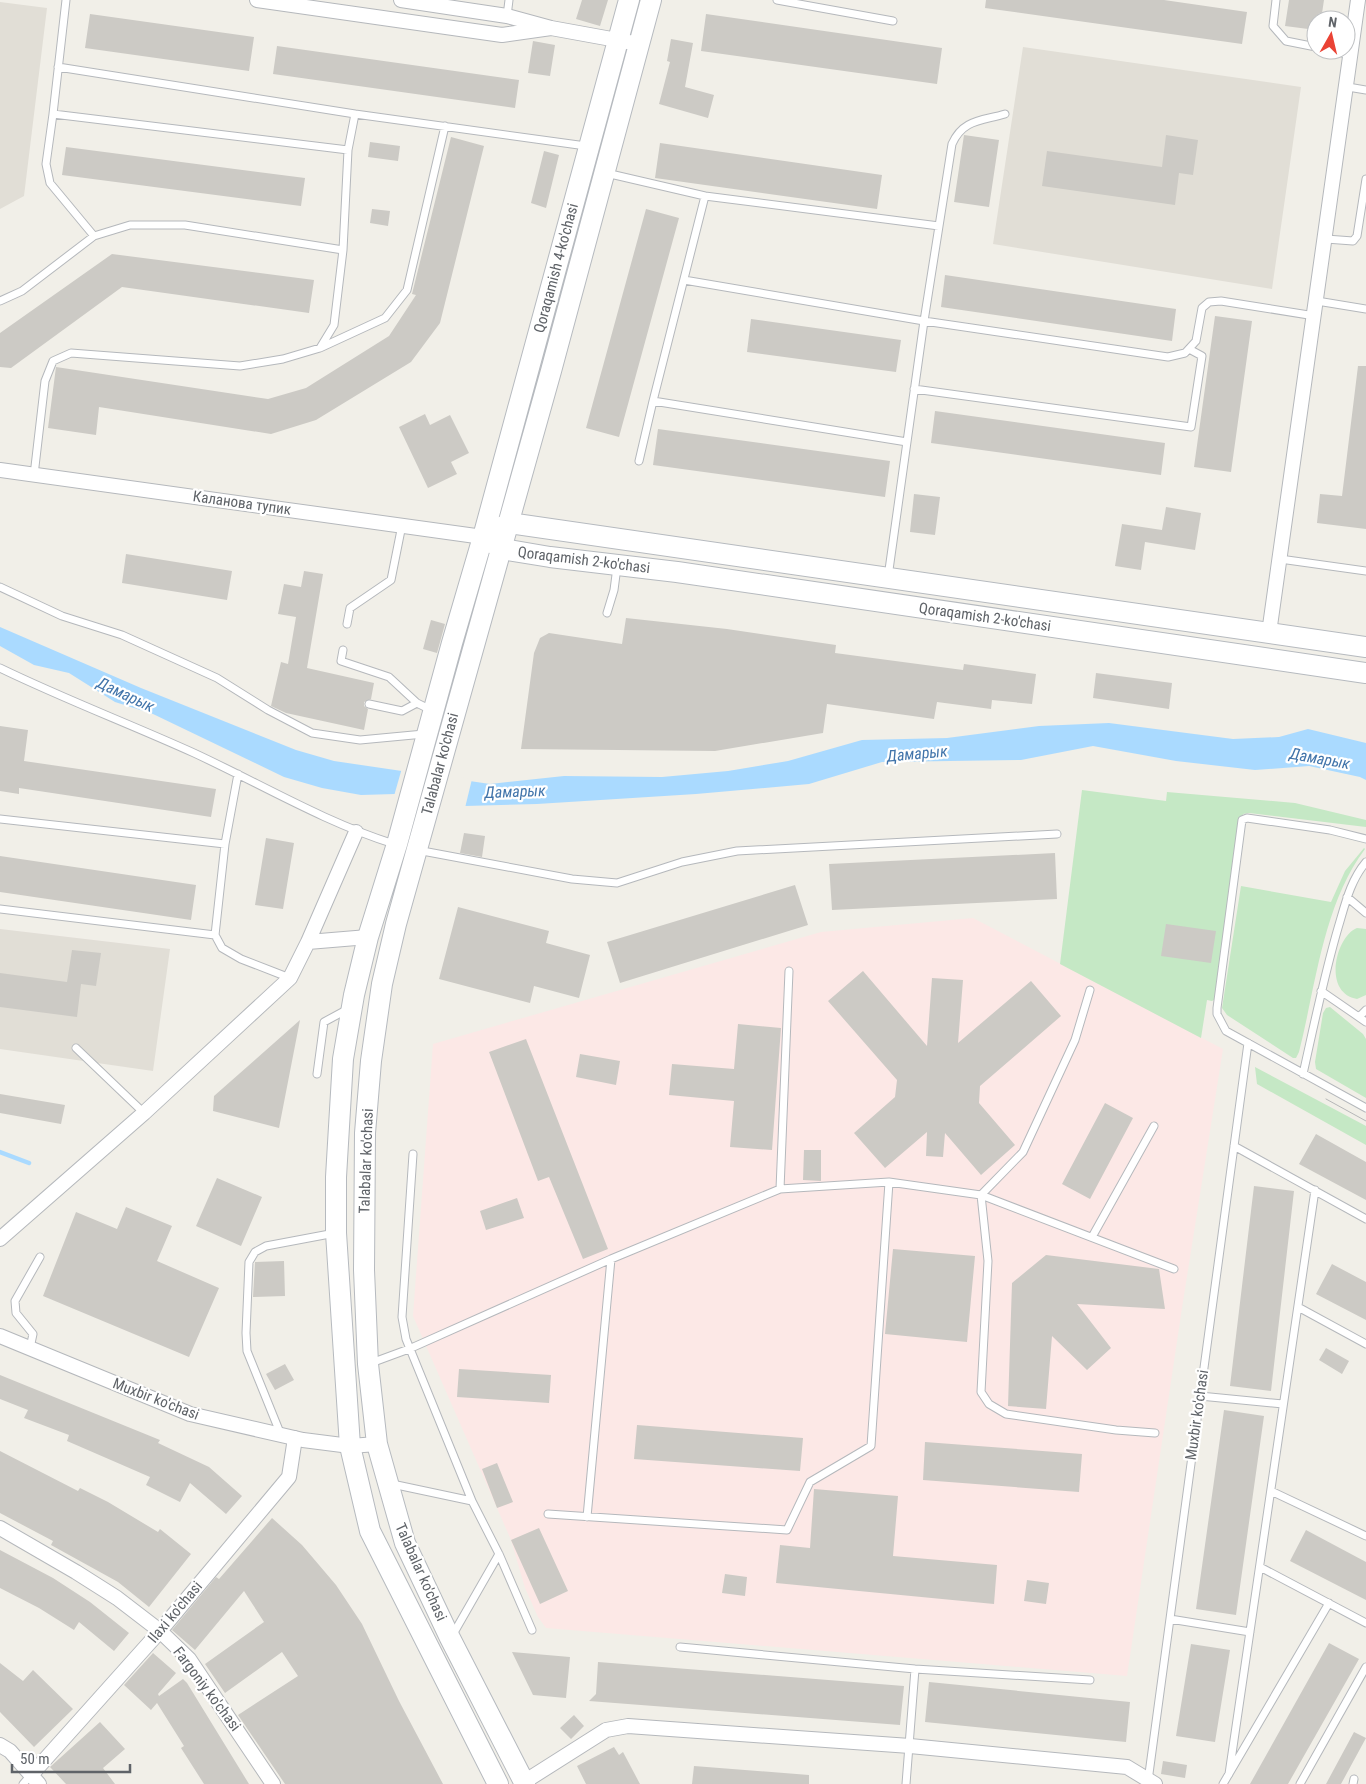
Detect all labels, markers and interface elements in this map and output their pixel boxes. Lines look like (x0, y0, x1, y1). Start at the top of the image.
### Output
north arrow (1306, 10, 1356, 60)
text: N (1327, 14, 1338, 31)
street label: Qoraqamish 4-ko'chasi (530, 201, 582, 335)
street label: Каланова тупик (192, 487, 292, 519)
street label: Qoraqamish 2-ko'chasi (517, 543, 651, 577)
street label: Qoraqamish 2-ko'chasi (918, 599, 1052, 635)
water label: Дамарык (93, 673, 158, 716)
street label: Talabalar ko'chasi (418, 711, 462, 817)
water label: Дамарык (885, 741, 949, 766)
water label: Дамарык (1287, 744, 1352, 773)
water label: Дамарык (483, 781, 546, 802)
street label: Talabalar ko'chasi (355, 1108, 377, 1214)
street label: Muxbir ko'chasi (1182, 1369, 1212, 1461)
street label: Muxbir ko'chasi (110, 1374, 202, 1424)
street label: Talabalar ko'chasi (391, 1520, 451, 1624)
street label: Ilaxi ko'chasi (144, 1577, 206, 1647)
street label: Fargoniy ko'chasi (169, 1643, 245, 1735)
scale bar (12, 1742, 130, 1774)
text: 50 m (20, 1750, 50, 1768)

